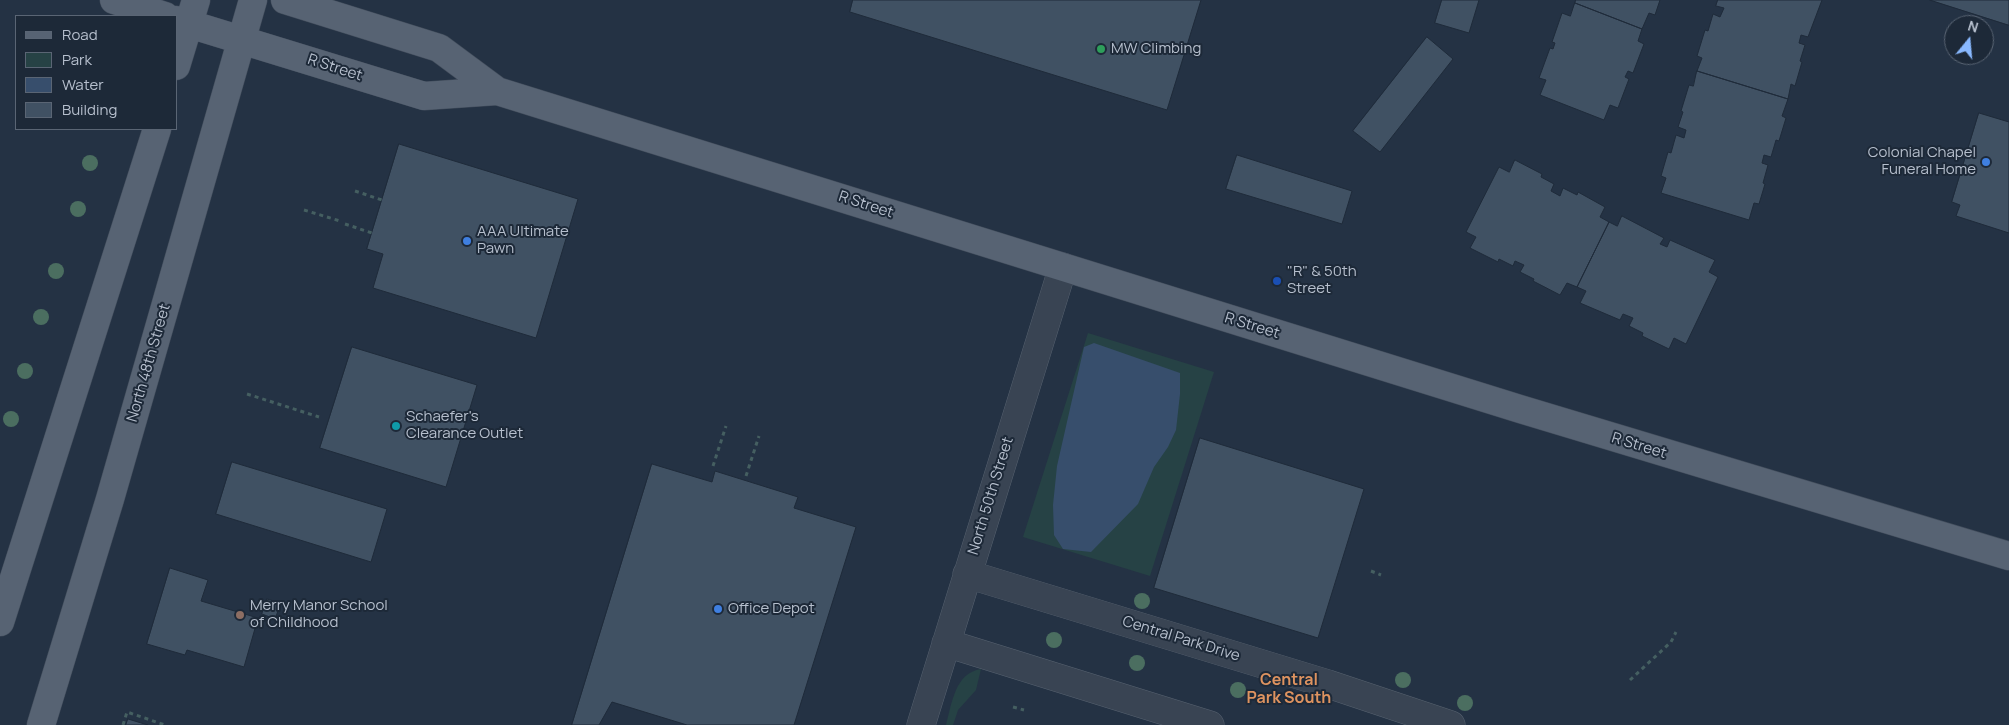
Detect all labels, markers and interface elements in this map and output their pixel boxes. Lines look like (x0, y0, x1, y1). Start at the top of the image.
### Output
legend (15, 15, 178, 130)
north arrow (1944, 15, 1994, 65)
text: N (1966, 16, 1981, 37)
text: Road (62, 24, 98, 45)
place label: MW Climbing (1111, 40, 1201, 58)
marker: MW Climbing (1095, 43, 1107, 55)
text: Park (62, 49, 92, 70)
street label: R Street (305, 51, 365, 85)
text: Water (62, 74, 104, 95)
text: Building (62, 99, 117, 120)
place label: Colonial Chapel Funeral Home (1868, 144, 1976, 179)
marker: Colonial Chapel Funeral Home (1980, 156, 1992, 168)
street label: R Street (836, 188, 896, 222)
place label: AAA Ultimate Pawn (477, 223, 569, 258)
marker: AAA Ultimate Pawn (461, 235, 473, 247)
place label: "R" & 50th Street (1287, 263, 1357, 298)
marker: "R" & 50th Street (1271, 275, 1283, 287)
street label: North 48th Street (124, 302, 174, 424)
street label: R Street (1222, 309, 1282, 343)
place label: Schaefer's Clearance Outlet (406, 408, 523, 443)
marker: Schaefer's Clearance Outlet (390, 420, 402, 432)
street label: R Street (1609, 429, 1669, 463)
street label: North 50th Street (965, 435, 1017, 557)
place label: Merry Manor School of Childhood (250, 597, 388, 632)
place label: Office Depot (728, 600, 815, 618)
marker: Office Depot (712, 603, 724, 615)
marker: Merry Manor School of Childhood (234, 609, 246, 621)
street label: Central Park Drive (1120, 613, 1242, 665)
district label: Central Park South (1247, 671, 1331, 709)

